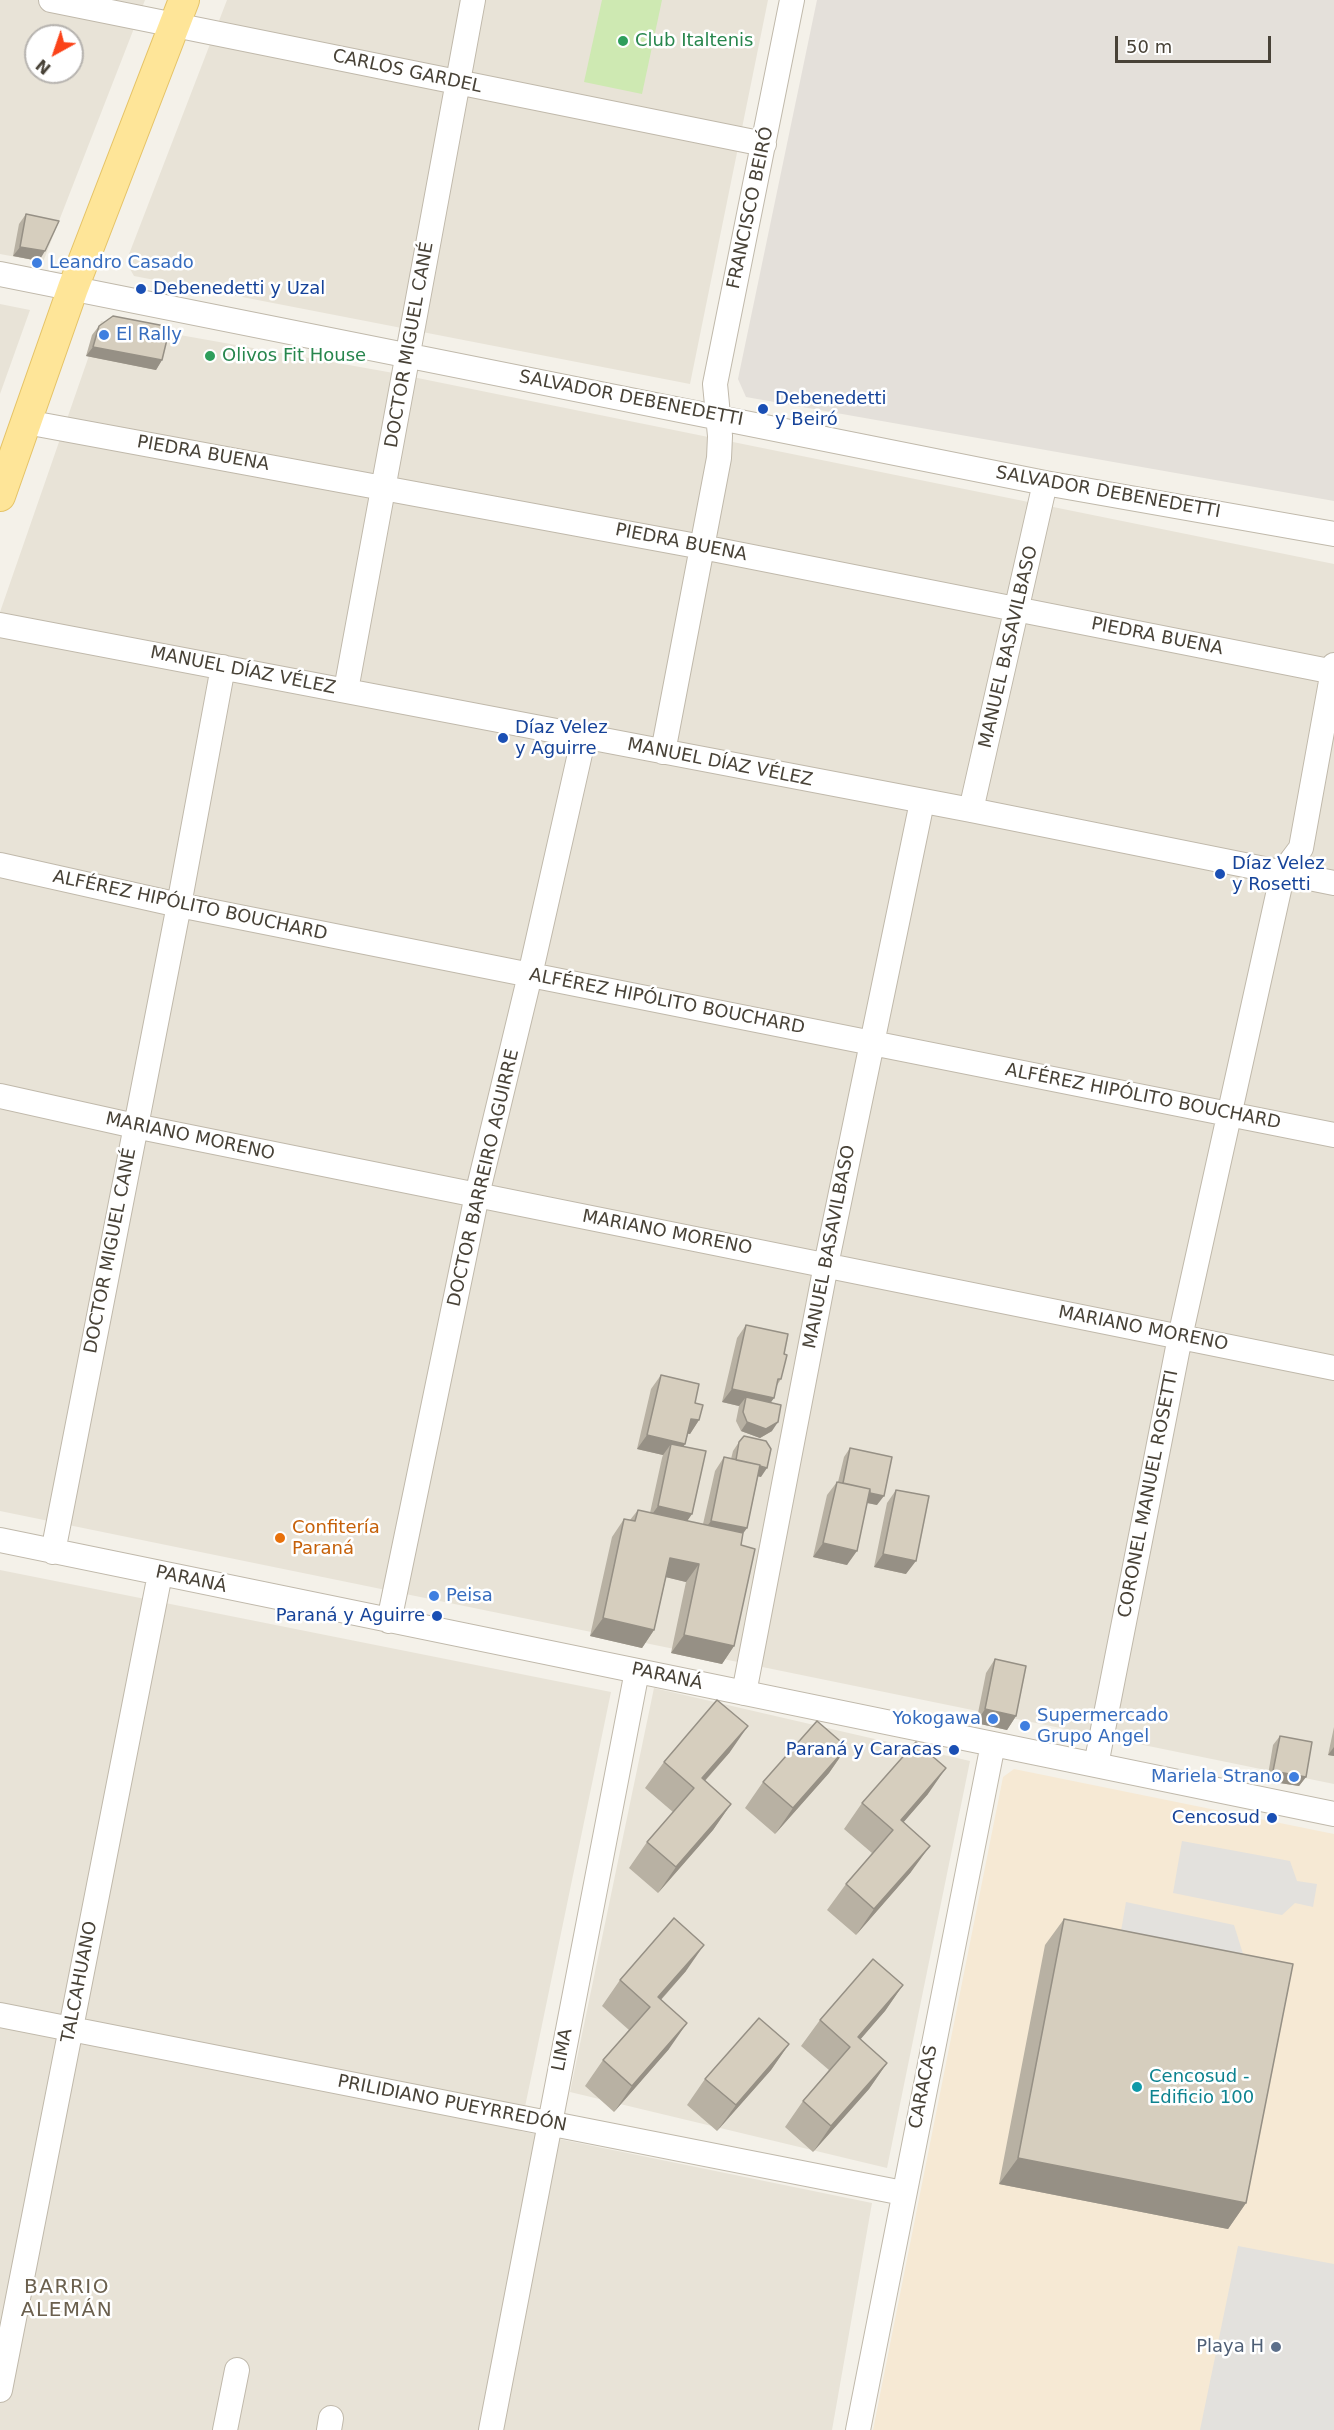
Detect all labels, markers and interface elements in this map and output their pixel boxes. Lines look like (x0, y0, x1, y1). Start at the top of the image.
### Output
north arrow (24, 24, 84, 84)
scale bar (1118, 24, 1274, 62)
place label: Club Italtenis (635, 30, 753, 52)
marker: Club Italtenis (616, 34, 630, 48)
text: 50 m (1126, 36, 1172, 57)
street label: CARLOS GARDEL (330, 46, 484, 98)
text: N (32, 55, 55, 78)
street label: FRANCISCO BEIRÓ (723, 125, 779, 291)
street label: DOCTOR MIGUEL CANÉ (381, 240, 439, 450)
place label: Leandro Casado (49, 252, 194, 274)
marker: Leandro Casado (30, 256, 44, 270)
place label: Debenedetti y Uzal (153, 278, 325, 300)
marker: Debenedetti y Uzal (134, 282, 148, 296)
place label: El Rally (116, 324, 182, 346)
marker: El Rally (97, 328, 111, 342)
place label: Olivos Fit House (222, 345, 366, 367)
marker: Olivos Fit House (203, 349, 217, 363)
street label: SALVADOR DEBENEDETTI (517, 367, 745, 431)
place label: Debenedetti y Beiró (775, 388, 887, 430)
marker: Debenedetti y Beiró (756, 402, 770, 416)
street label: PIEDRA BUENA (135, 432, 271, 476)
street label: SALVADOR DEBENEDETTI (994, 463, 1222, 523)
street label: PIEDRA BUENA (613, 520, 749, 566)
street label: MANUEL BASAVILBASO (975, 544, 1043, 750)
street label: PIEDRA BUENA (1089, 614, 1225, 660)
street label: MANUEL DÍAZ VÉLEZ (148, 642, 338, 700)
place label: Díaz Velez y Aguirre (515, 717, 608, 760)
marker: Díaz Velez y Aguirre (496, 731, 510, 745)
street label: MANUEL DÍAZ VÉLEZ (625, 734, 815, 792)
place label: Díaz Velez y Rosetti (1232, 853, 1325, 896)
street label: ALFÉREZ HIPÓLITO BOUCHARD (51, 866, 329, 946)
marker: Díaz Velez y Rosetti (1213, 867, 1227, 881)
street label: ALFÉREZ HIPÓLITO BOUCHARD (527, 965, 807, 1039)
street label: DOCTOR BARREIRO AGUIRRE (444, 1047, 524, 1309)
street label: ALFÉREZ HIPÓLITO BOUCHARD (1003, 1060, 1283, 1134)
street label: MARIANO MORENO (103, 1108, 277, 1166)
street label: MANUEL BASAVILBASO (800, 1143, 860, 1351)
street label: DOCTOR MIGUEL CANÉ (80, 1146, 142, 1356)
street label: MARIANO MORENO (580, 1206, 754, 1260)
street label: MARIANO MORENO (1056, 1302, 1230, 1356)
street label: CORONEL MANUEL ROSETTI (1114, 1368, 1184, 1620)
place label: Confitería Paraná (292, 1517, 380, 1559)
marker: Confitería Paraná (273, 1531, 287, 1545)
street label: PARANÁ (154, 1562, 228, 1598)
place label: Peisa (446, 1585, 493, 1607)
marker: Peisa (427, 1589, 441, 1603)
place label: Paraná y Aguirre (276, 1605, 425, 1627)
marker: Paraná y Aguirre (430, 1609, 444, 1623)
street label: PARANÁ (630, 1659, 704, 1695)
place label: Supermercado Grupo Angel (1037, 1705, 1168, 1748)
place label: Yokogawa (892, 1708, 981, 1730)
marker: Yokogawa (986, 1712, 1000, 1726)
marker: Supermercado Grupo Angel (1018, 1719, 1032, 1733)
place label: Paraná y Caracas (786, 1739, 942, 1761)
marker: Paraná y Caracas (947, 1743, 961, 1757)
place label: Mariela Strano (1151, 1766, 1282, 1788)
marker: Mariela Strano (1287, 1770, 1301, 1784)
place label: Cencosud (1172, 1807, 1260, 1829)
marker: Cencosud (1265, 1811, 1279, 1825)
street label: TALCAHUANO (58, 1919, 102, 2045)
street label: LIMA (548, 2027, 578, 2073)
street label: CARACAS (905, 2043, 943, 2131)
place label: Cencosud - Edificio 100 (1149, 2066, 1254, 2108)
street label: PRILIDIANO PUEYRREDÓN (336, 2071, 568, 2137)
marker: Cencosud - Edificio 100 (1130, 2080, 1144, 2094)
district label: BARRIO ALEMÁN (21, 2276, 113, 2323)
place label: Playa H (1196, 2336, 1264, 2358)
marker: Playa H (1269, 2340, 1283, 2354)

